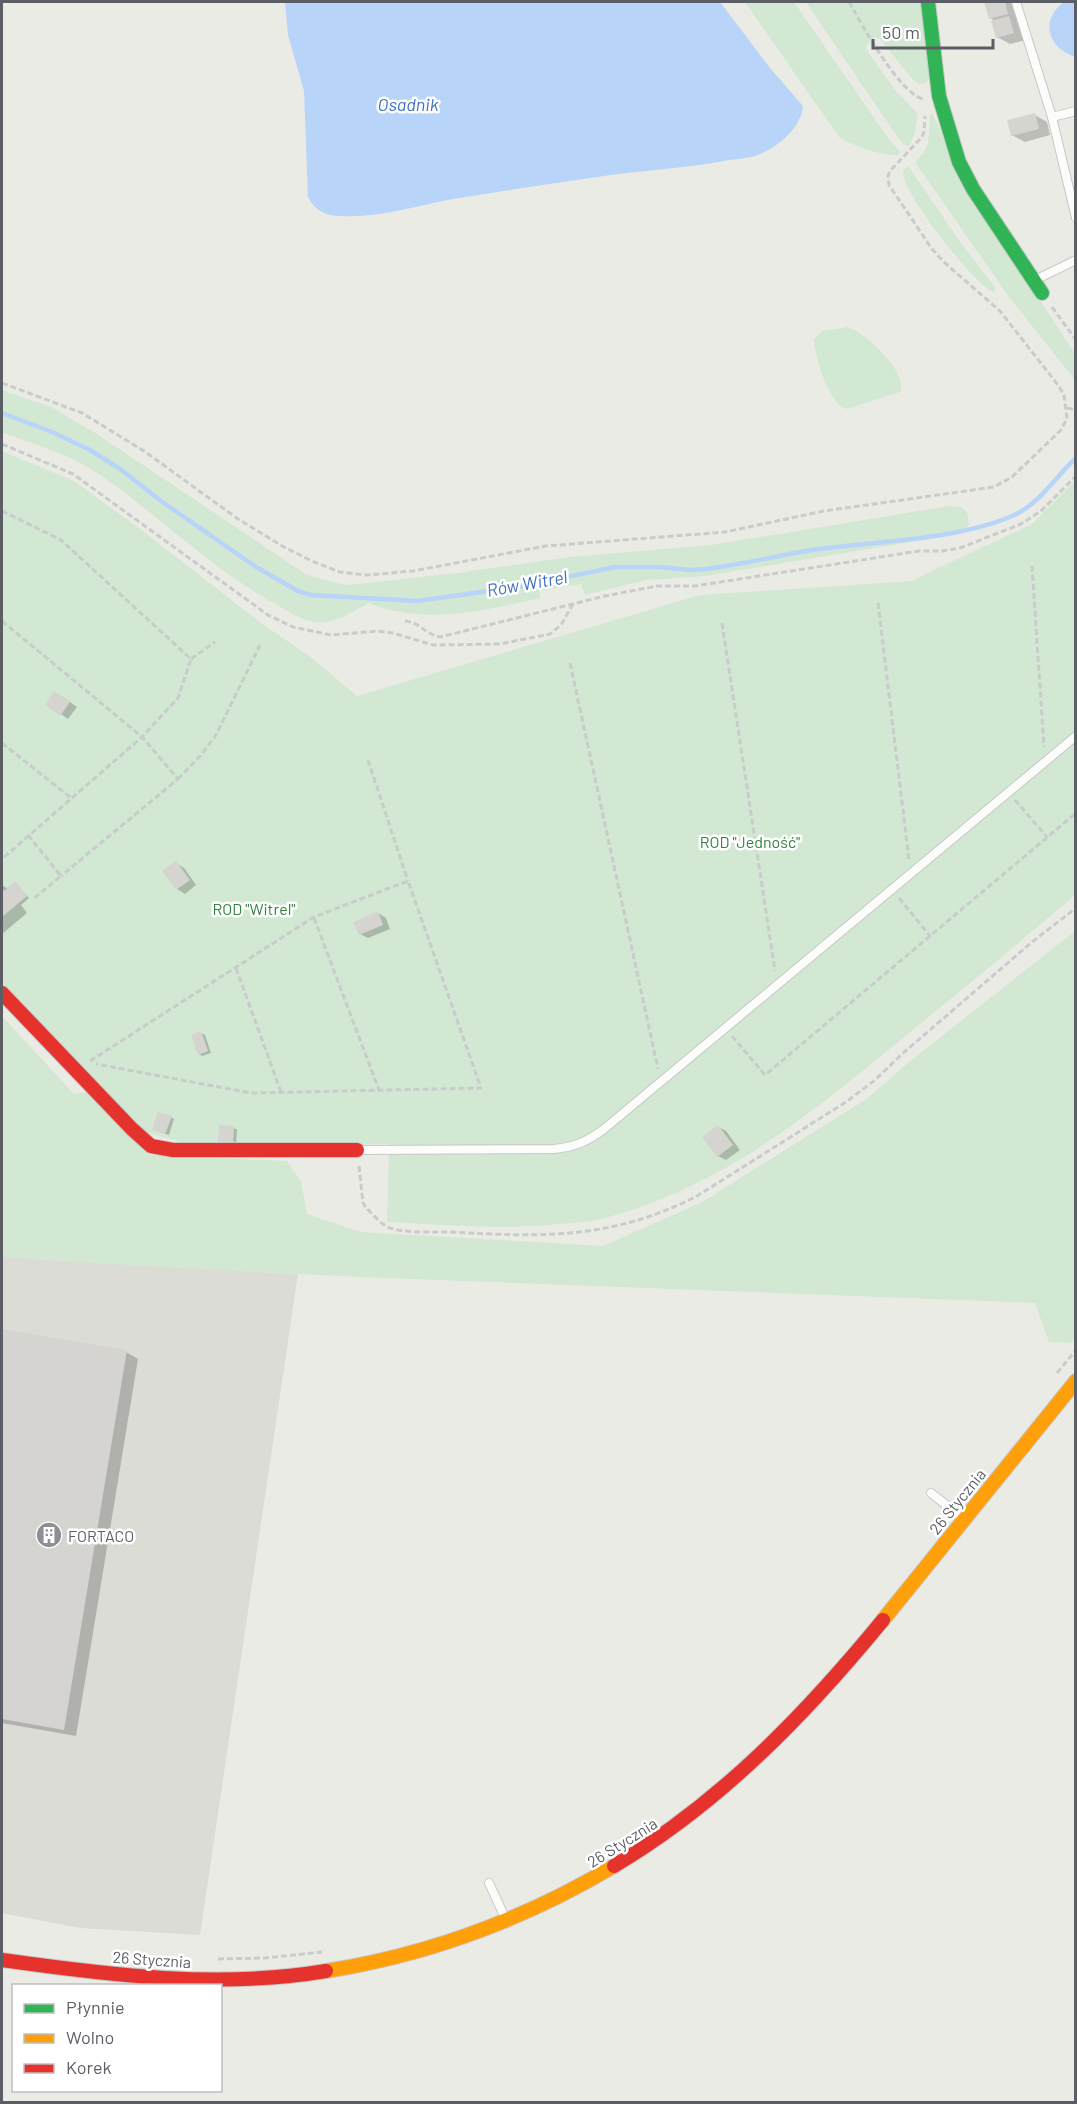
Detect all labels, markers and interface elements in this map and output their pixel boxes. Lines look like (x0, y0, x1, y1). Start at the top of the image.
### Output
scale bar (873, 12, 993, 50)
text: 50 m (882, 21, 920, 43)
water label: Osadnik (378, 93, 439, 115)
water label: Rów Witrel (485, 565, 569, 601)
park label: ROD "Jedność" (700, 832, 800, 851)
park label: ROD "Witrel" (212, 899, 296, 918)
street label: 26 Stycznia (925, 1464, 989, 1538)
building icon: FORTACO (34, 1520, 64, 1550)
place label: FORTACO (68, 1526, 134, 1545)
street label: 26 Stycznia (584, 1813, 660, 1871)
street label: 26 Stycznia (112, 1947, 192, 1971)
legend (12, 1984, 222, 2092)
text: Płynnie (66, 1996, 125, 2018)
text: Wolno (66, 2026, 114, 2048)
text: Korek (66, 2056, 112, 2078)

